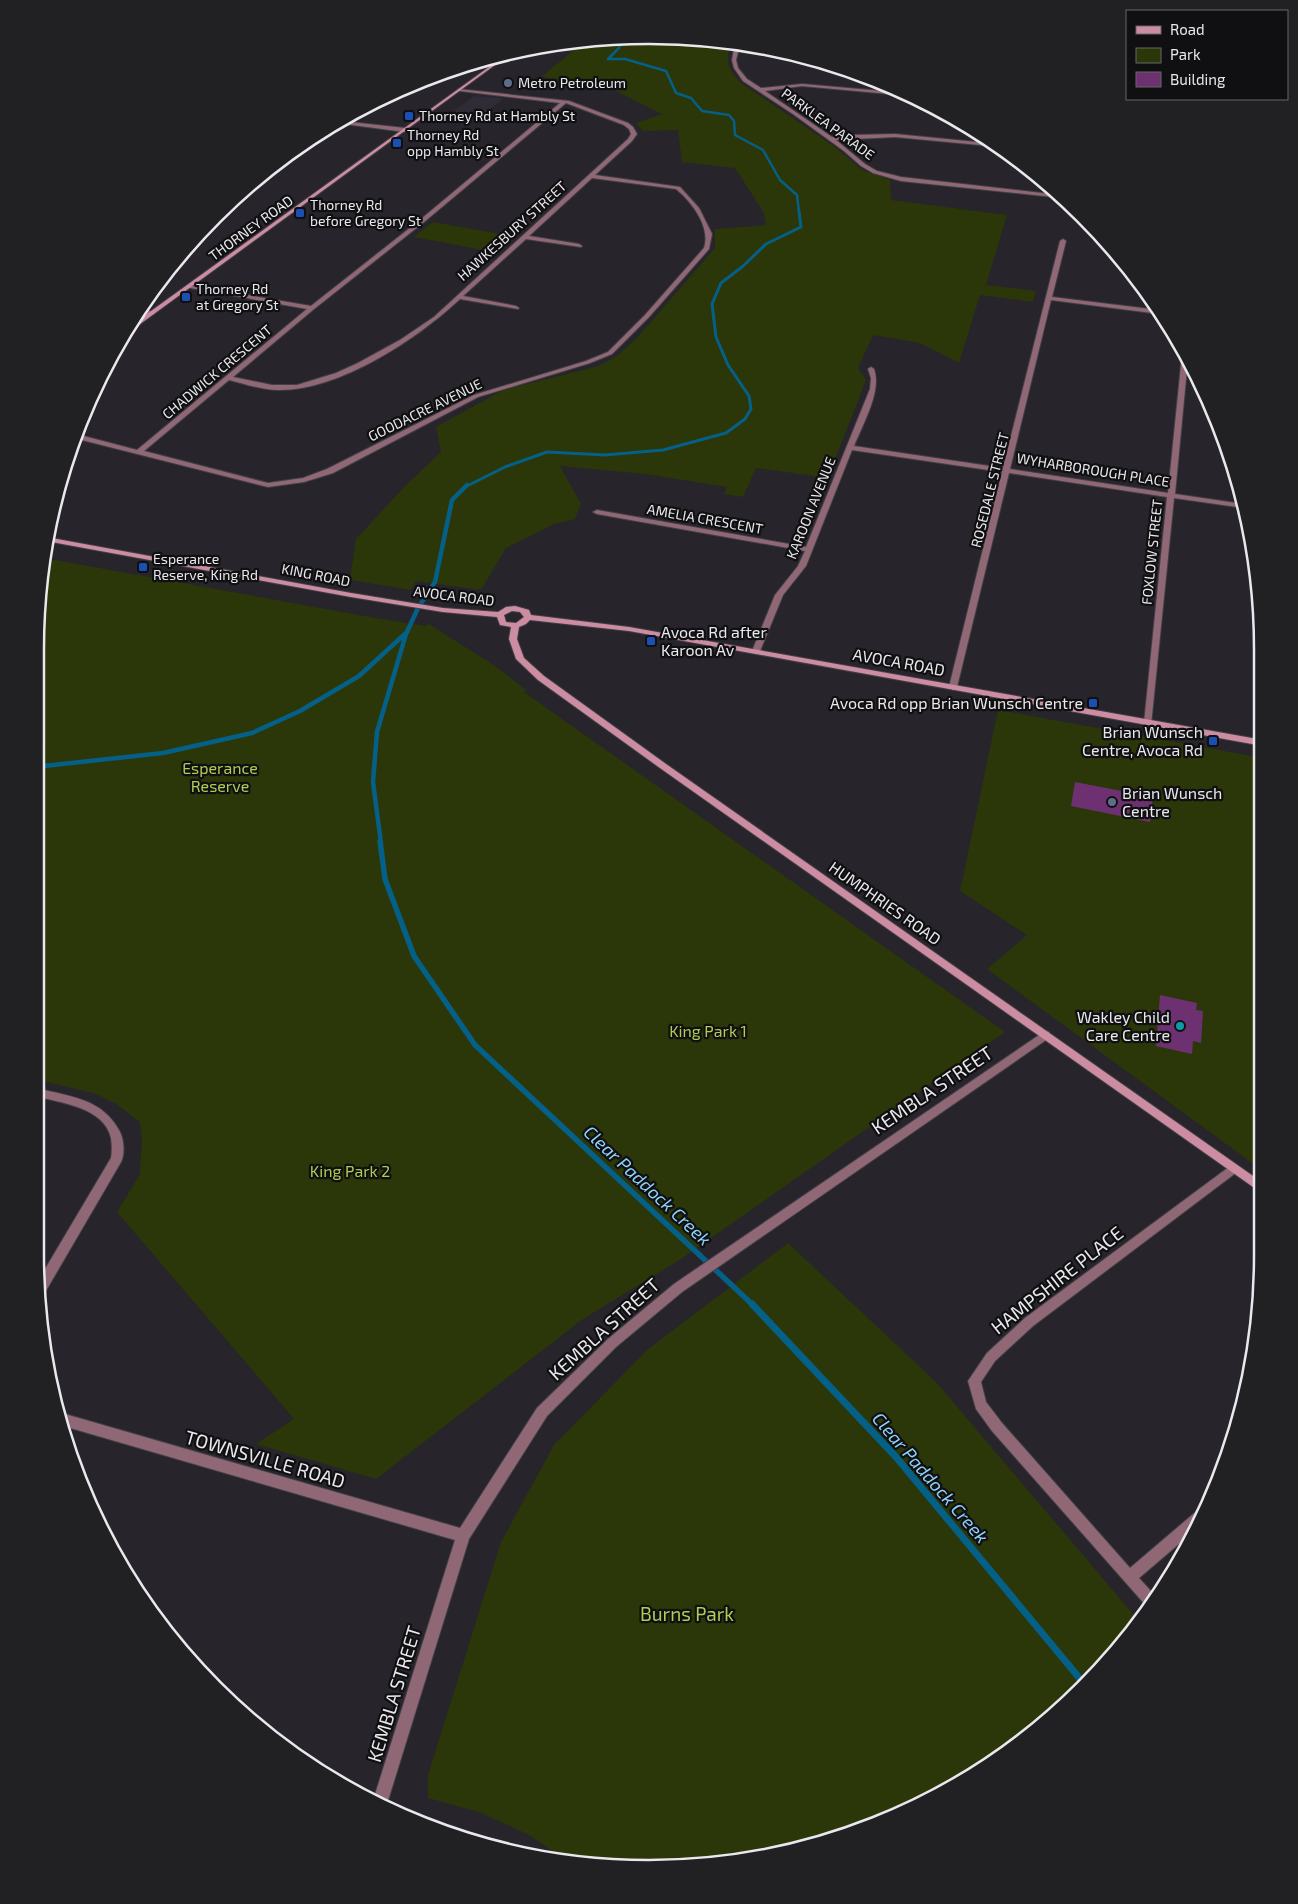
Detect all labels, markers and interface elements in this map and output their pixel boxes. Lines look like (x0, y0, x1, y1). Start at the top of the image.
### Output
legend (1126, 10, 1288, 100)
text: Road (1170, 20, 1205, 38)
text: Park (1170, 45, 1201, 63)
text: Building (1170, 70, 1226, 88)
place label: Metro Petroleum (518, 74, 626, 91)
marker: Metro Petroleum (502, 77, 514, 89)
street label: PARKLEA PARADE (778, 84, 878, 163)
place label: Thorney Rd at Hambly St (419, 107, 575, 124)
marker: Thorney Rd at Hambly St (403, 110, 415, 122)
place label: Thorney Rd opp Hambly St (407, 126, 499, 159)
marker: Thorney Rd opp Hambly St (391, 137, 403, 149)
street label: HAWKESBURY STREET (454, 177, 570, 284)
street label: THORNEY ROAD (205, 191, 296, 264)
place label: Thorney Rd before Gregory St (310, 196, 421, 229)
marker: Thorney Rd before Gregory St (294, 207, 306, 219)
place label: Thorney Rd at Gregory St (196, 280, 279, 313)
marker: Thorney Rd at Gregory St (180, 291, 192, 303)
street label: CHADWICK CRESCENT (158, 321, 275, 422)
street label: GOODACRE AVENUE (365, 375, 484, 444)
street label: ROSEDALE STREET (967, 430, 1012, 549)
street label: WYHARBOROUGH PLACE (1015, 449, 1171, 490)
street label: KAROON AVENUE (782, 454, 839, 561)
street label: FOXLOW STREET (1138, 498, 1165, 606)
street label: AMELIA CRESCENT (646, 500, 764, 537)
place label: Esperance Reserve, King Rd (153, 550, 258, 583)
street label: KING ROAD (280, 560, 352, 590)
marker: Esperance Reserve, King Rd (137, 561, 149, 573)
street label: AVOCA ROAD (413, 582, 496, 609)
place label: Avoca Rd after Karoon Av (661, 622, 767, 659)
marker: Avoca Rd after Karoon Av (645, 635, 657, 647)
street label: AVOCA ROAD (852, 644, 947, 679)
place label: Avoca Rd opp Brian Wunsch Centre (830, 693, 1083, 712)
marker: Avoca Rd opp Brian Wunsch Centre (1087, 697, 1099, 709)
place label: Brian Wunsch Centre, Avoca Rd (1082, 722, 1203, 759)
marker: Brian Wunsch Centre, Avoca Rd (1207, 735, 1219, 747)
park label: Esperance Reserve (182, 758, 258, 795)
place label: Brian Wunsch Centre (1122, 783, 1222, 820)
marker: Brian Wunsch Centre (1106, 796, 1118, 808)
street label: HUMPHRIES ROAD (826, 857, 945, 948)
place label: Wakley Child Care Centre (1077, 1007, 1170, 1044)
marker: Wakley Child Care Centre (1174, 1020, 1186, 1032)
park label: King Park 1 (669, 1021, 747, 1040)
street label: KEMBLA STREET (867, 1041, 997, 1139)
water label: Clear Paddock Creek (580, 1121, 716, 1250)
park label: King Park 2 (310, 1161, 390, 1180)
street label: HAMPSHIRE PLACE (986, 1221, 1127, 1338)
street label: KEMBLA STREET (543, 1273, 664, 1384)
water label: Clear Paddock Creek (868, 1408, 993, 1547)
street label: TOWNSVILLE ROAD (183, 1425, 348, 1492)
park label: Burns Park (640, 1602, 734, 1625)
street label: KEMBLA STREET (362, 1623, 425, 1765)

